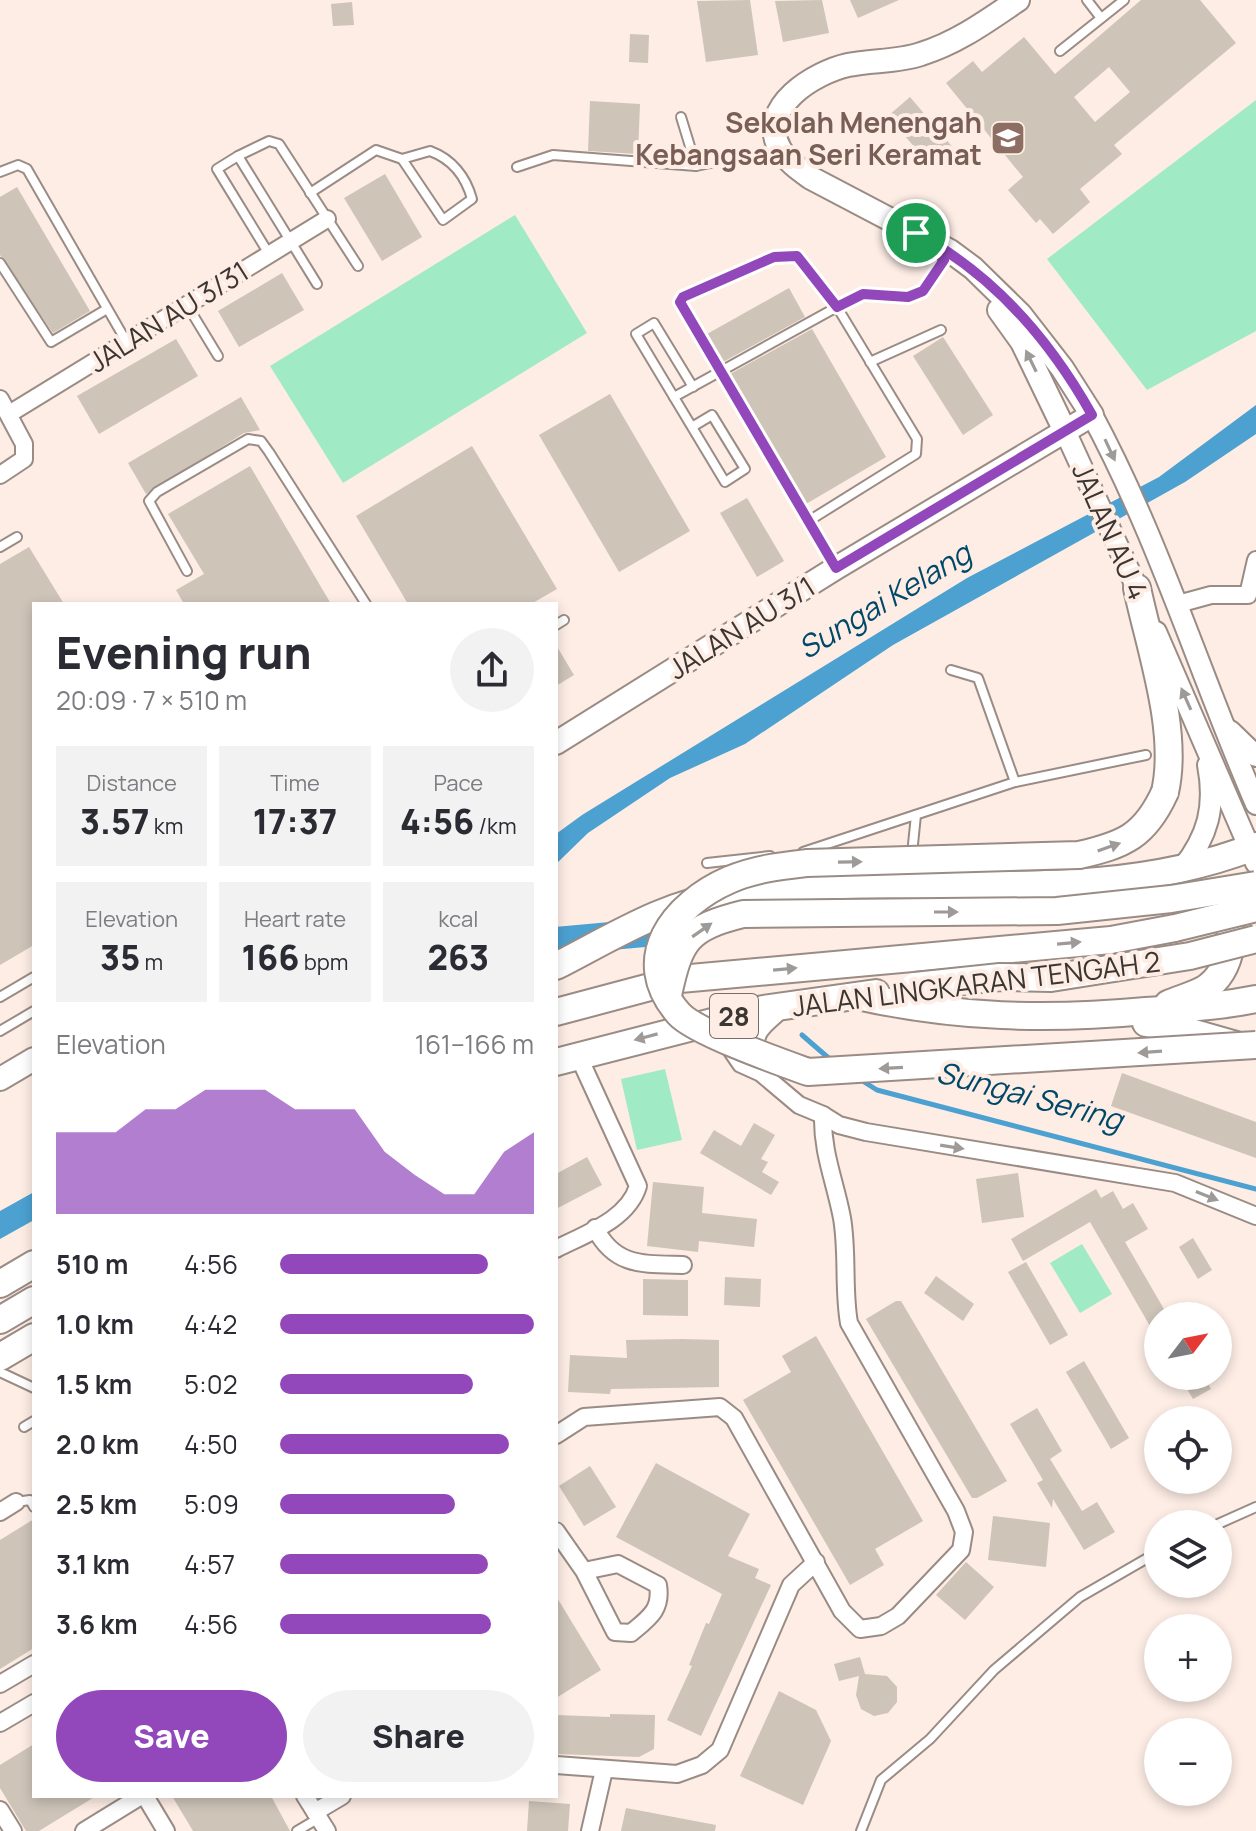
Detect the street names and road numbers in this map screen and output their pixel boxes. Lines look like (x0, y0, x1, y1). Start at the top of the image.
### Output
street label: JALAN AU 3/31 (81, 252, 255, 380)
street label: JALAN AU 4 (1064, 457, 1158, 605)
street label: JALAN AU 3/1 (660, 567, 822, 687)
street label: JALAN LINGKARAN TENGAH 2 (790, 942, 1162, 1024)
road number: 28 (710, 994, 758, 1038)

